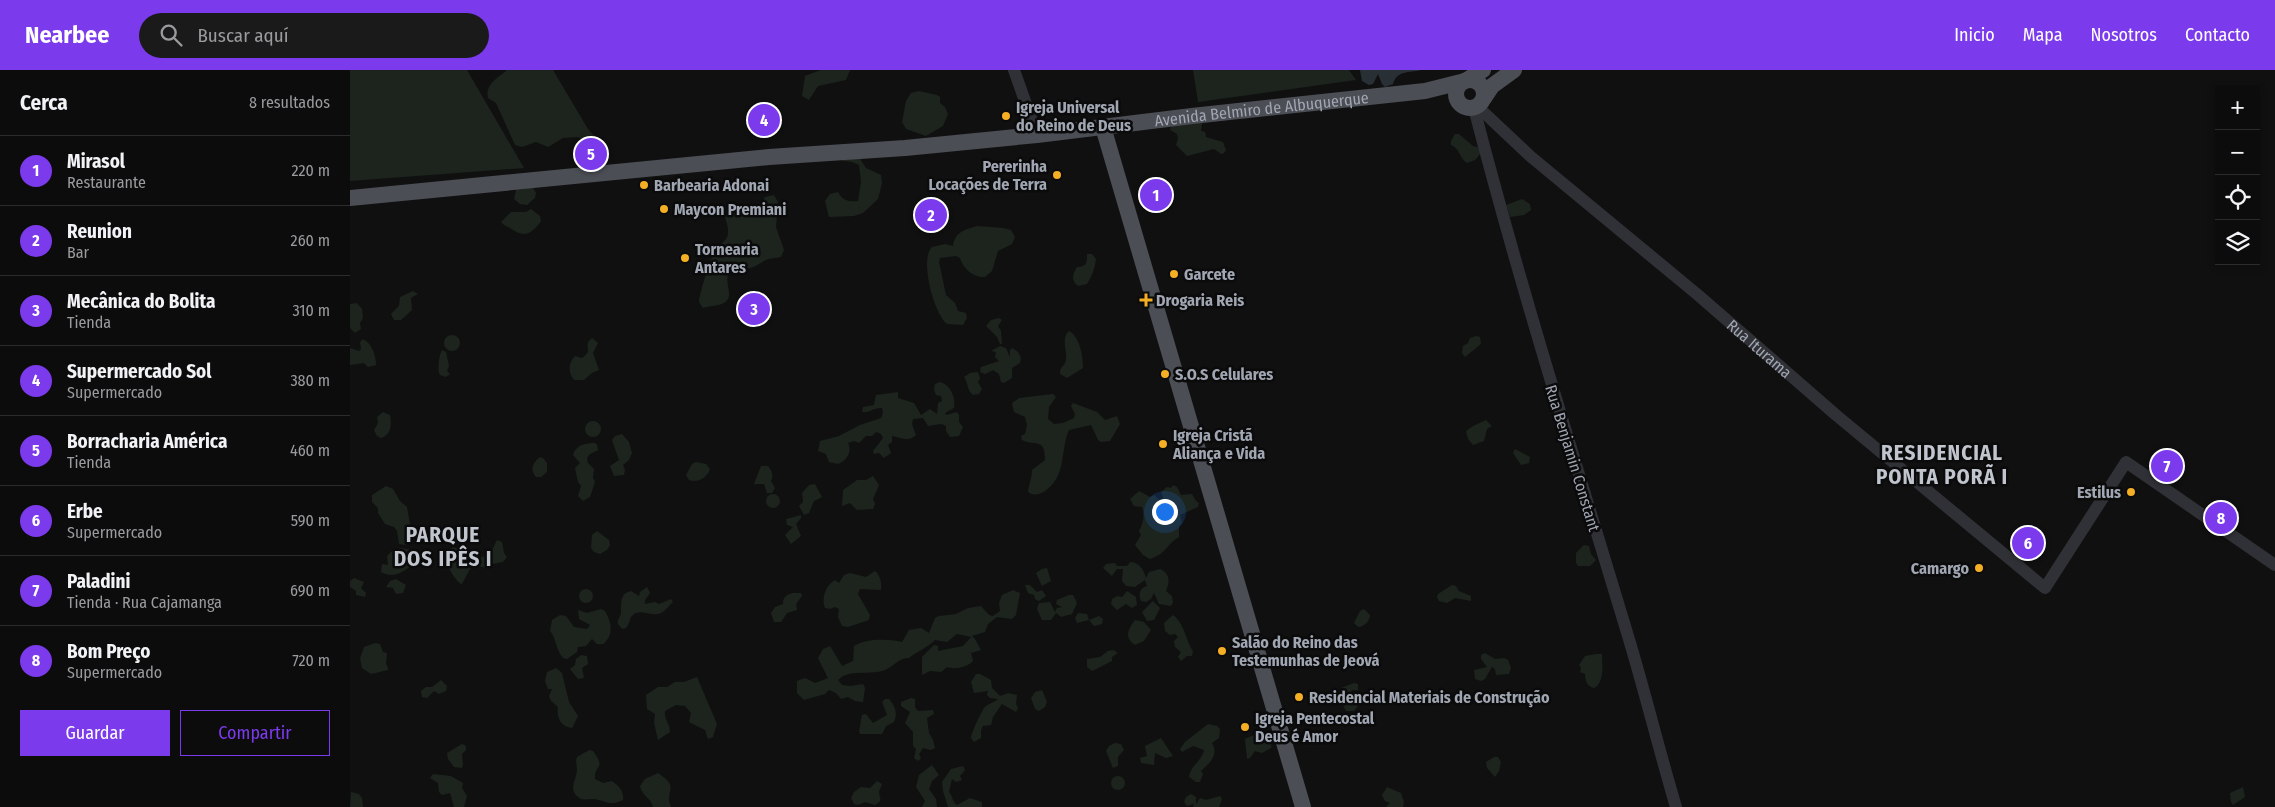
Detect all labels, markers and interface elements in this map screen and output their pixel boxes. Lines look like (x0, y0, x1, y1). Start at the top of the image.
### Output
search box (139, 13, 489, 58)
text: Nearbee (25, 21, 109, 49)
icon: search (157, 21, 185, 49)
text: Buscar aquí (197, 24, 288, 47)
text: Inicio (1954, 24, 1995, 46)
text: Mapa (2023, 24, 2063, 46)
text: Nosotros (2091, 24, 2157, 46)
text: Contacto (2185, 24, 2250, 46)
map controls (2215, 85, 2260, 265)
button: + (2215, 85, 2260, 130)
street label: Avenida Belmiro de Albuquerque (1153, 88, 1370, 131)
text: Cerca (20, 90, 68, 116)
text: 8 resultados (249, 93, 330, 112)
place label: Igreja Universal do Reino de Deus (1016, 98, 1131, 135)
pin: 4 (748, 101, 780, 139)
marker: Igreja Universal do Reino de Deus (1000, 110, 1012, 122)
button: − (2215, 130, 2260, 175)
pin: 5 (575, 135, 607, 173)
text: Mirasol (67, 150, 125, 173)
place label: Pererinha Locações de Terra (928, 157, 1047, 195)
text: 1 (33, 161, 39, 180)
text: 220 m (291, 161, 330, 180)
marker: Pererinha Locações de Terra (1051, 169, 1063, 181)
text: Restaurante (67, 173, 146, 192)
button: locate (2215, 175, 2260, 220)
place label: Barbearia Adonai (654, 176, 769, 195)
pin: 1 (1140, 176, 1172, 214)
marker: Barbearia Adonai (638, 179, 650, 191)
pin: 2 (915, 196, 947, 234)
place label: Maycon Premiani (674, 200, 786, 219)
marker: Maycon Premiani (658, 203, 670, 215)
text: Reunion (67, 220, 132, 243)
button: layers (2215, 220, 2260, 265)
text: 2 (32, 231, 40, 250)
text: 260 m (291, 231, 330, 250)
place label: Tornearia Antares (694, 240, 759, 277)
text: Bar (67, 243, 89, 262)
marker: Tornearia Antares (679, 252, 691, 264)
place label: Garcete (1184, 265, 1235, 284)
marker: Garcete (1168, 268, 1180, 280)
text: Mecânica do Bolita (67, 290, 216, 313)
pin: 3 (738, 290, 770, 328)
place label: Drogaria Reis (1156, 291, 1244, 310)
marker: Drogaria Reis (1140, 294, 1152, 306)
text: 3 (32, 301, 40, 320)
text: 310 m (293, 301, 330, 320)
text: Tienda (67, 313, 111, 332)
street label: Rua Iturama (1723, 316, 1796, 382)
text: Supermercado Sol (67, 360, 211, 383)
place label: S.O.S Celulares (1175, 365, 1273, 384)
marker: S.O.S Celulares (1159, 368, 1171, 380)
text: 4 (32, 371, 40, 390)
text: 380 m (290, 371, 330, 390)
text: Supermercado (67, 383, 162, 402)
street label: Rua Benjamin Constant (1541, 383, 1604, 534)
place label: Igreja Cristã Aliança e Vida (1172, 426, 1265, 464)
text: Borracharia América (67, 430, 227, 453)
marker: Igreja Cristã Aliança e Vida (1157, 438, 1169, 450)
district label: RESIDENCIAL PONTA PORÃ I (1876, 440, 2008, 490)
text: 5 (32, 441, 40, 460)
text: 460 m (290, 441, 330, 460)
pin: 7 (2151, 447, 2183, 485)
text: Tienda (67, 453, 111, 472)
place label: Estilus (2077, 483, 2121, 502)
marker: Estilus (2125, 486, 2137, 498)
your location (1152, 499, 1178, 525)
pin: 8 (2205, 499, 2237, 537)
text: Erbe (67, 500, 103, 523)
text: 6 (32, 511, 40, 530)
text: 590 m (291, 511, 330, 530)
district label: PARQUE DOS IPÊS I (394, 522, 492, 572)
text: Supermercado (67, 523, 162, 542)
pin: 6 (2012, 524, 2044, 562)
place label: Camargo (1911, 559, 1969, 578)
marker: Camargo (1973, 562, 1985, 574)
text: Paladini (67, 570, 130, 593)
text: 7 (33, 581, 39, 600)
text: 690 m (290, 581, 330, 600)
text: Tienda · Rua Cajamanga (67, 593, 222, 612)
place label: Salão do Reino das Testemunhas de Jeová (1232, 633, 1380, 670)
text: Bom Preço (67, 640, 150, 663)
marker: Salão do Reino das Testemunhas de Jeová (1216, 645, 1228, 657)
text: 8 (32, 651, 40, 670)
text: 720 m (292, 651, 330, 670)
text: Supermercado (67, 663, 162, 682)
place label: Residencial Materiais de Construção (1309, 688, 1550, 708)
marker: Residencial Materiais de Construção (1293, 691, 1305, 703)
place label: Igreja Pentecostal Deus é Amor (1255, 709, 1375, 746)
button: Guardar (20, 710, 170, 756)
button: Compartir (180, 710, 330, 756)
marker: Igreja Pentecostal Deus é Amor (1239, 721, 1251, 733)

